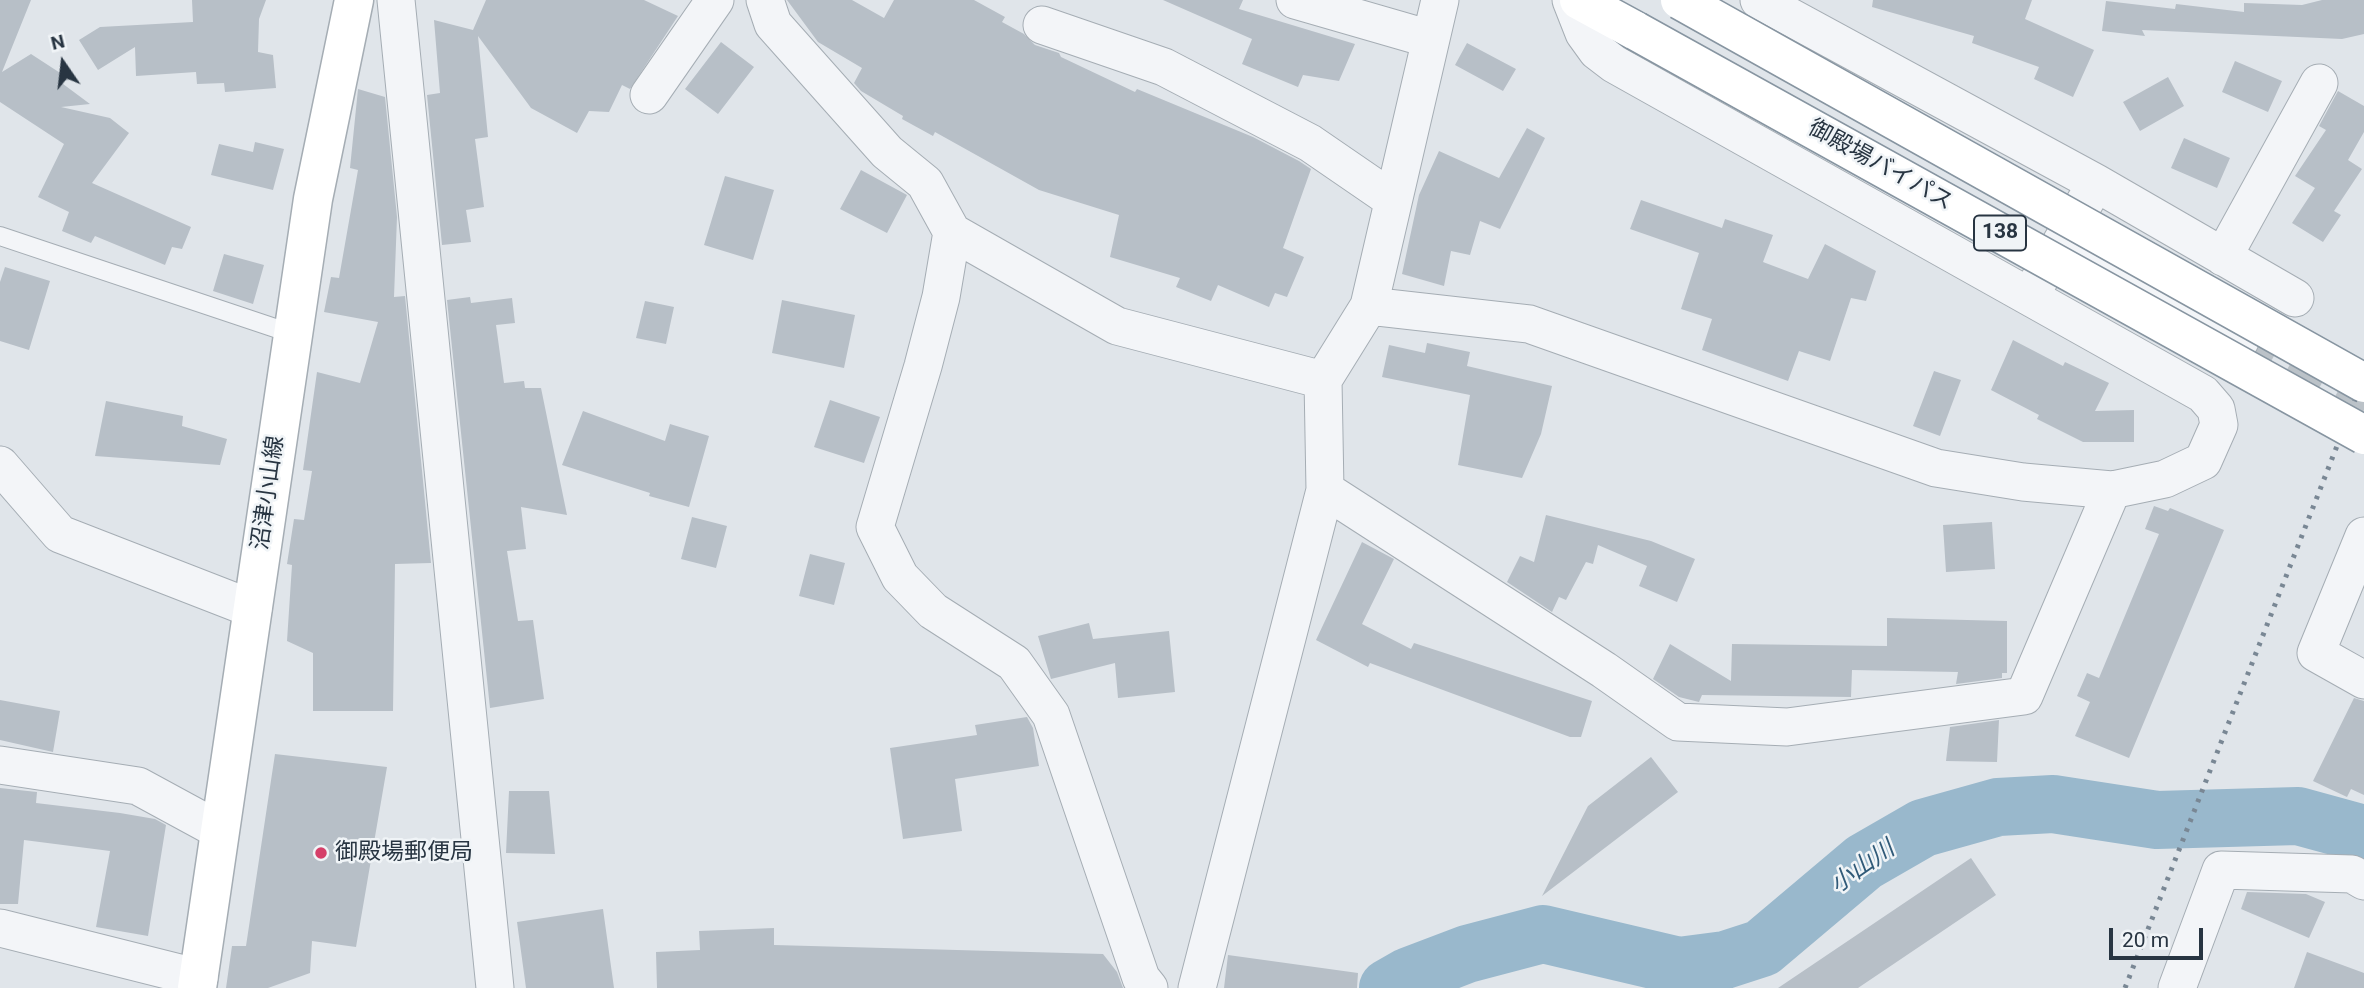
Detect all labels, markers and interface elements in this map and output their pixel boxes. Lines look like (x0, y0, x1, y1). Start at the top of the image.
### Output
north arrow (28, 28, 98, 98)
text: N (49, 29, 67, 55)
street label: 御殿場バイパス (1803, 115, 1957, 217)
road number: 138 (1974, 216, 2026, 250)
street label: 沼津小山線 (247, 434, 291, 552)
water label: 小山川 (1825, 836, 1901, 900)
place label: 御殿場郵便局 (335, 839, 473, 867)
marker: 御殿場郵便局 (313, 845, 329, 861)
scale bar (2112, 914, 2206, 958)
text: 20 m (2122, 928, 2169, 952)

